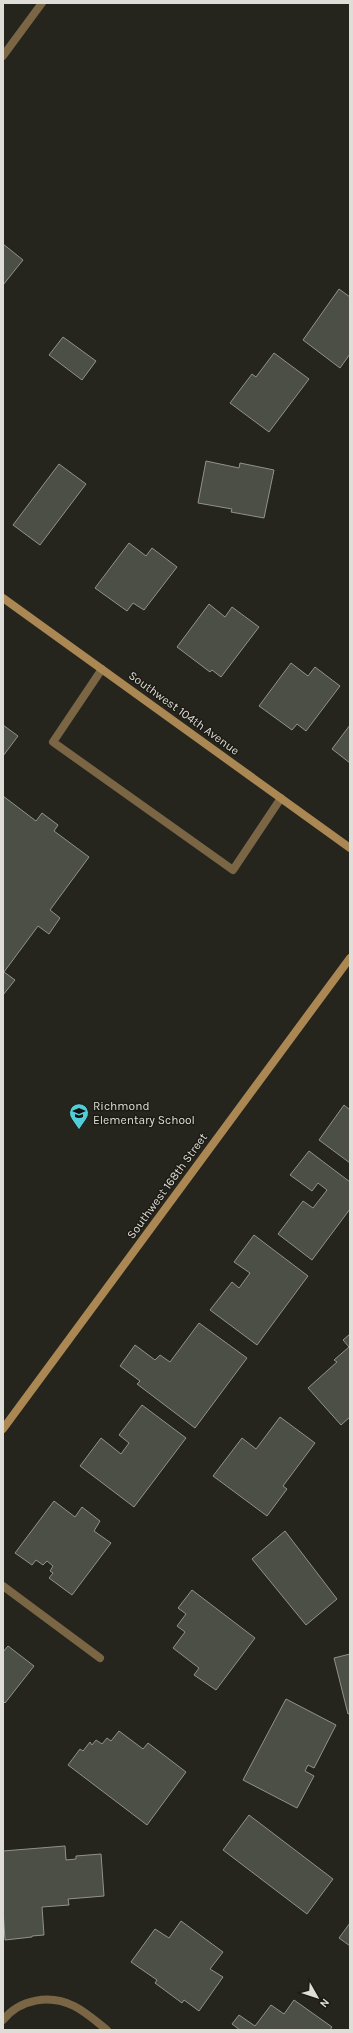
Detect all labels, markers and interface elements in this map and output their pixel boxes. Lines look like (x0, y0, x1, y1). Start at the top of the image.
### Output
street label: Southwest 104th Avenue (126, 668, 242, 758)
place label: Richmond Elementary School (93, 1099, 195, 1127)
school or university icon: Richmond Elementary School (68, 1102, 90, 1130)
street label: Southwest 168th Street (124, 1130, 210, 1242)
north arrow (297, 1977, 337, 2017)
text: N (317, 1996, 332, 2010)

